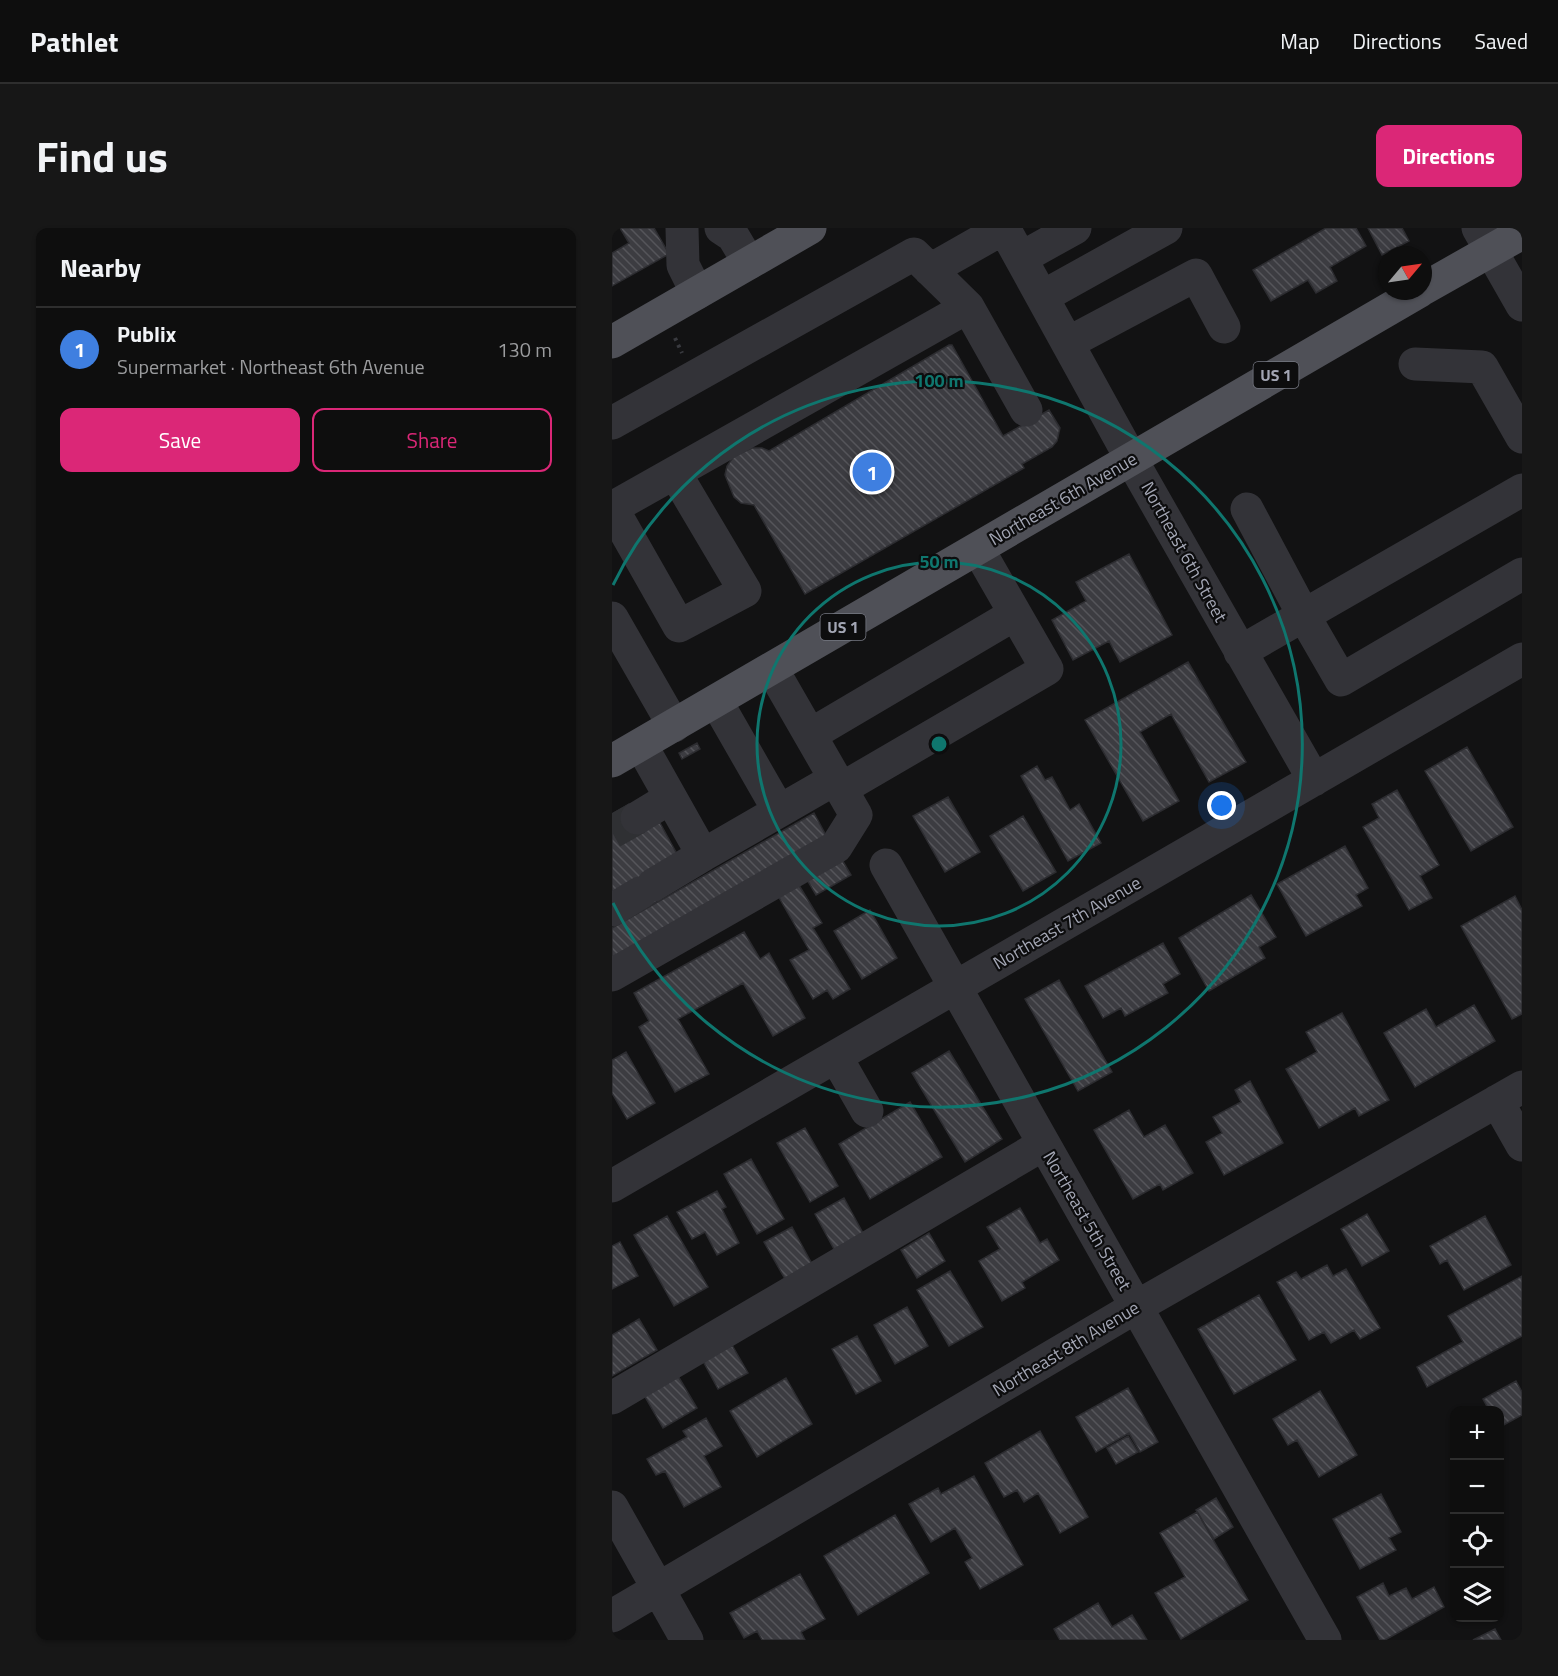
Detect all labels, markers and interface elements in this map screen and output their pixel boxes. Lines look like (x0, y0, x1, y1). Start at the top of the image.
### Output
text: Pathlet (30, 20, 118, 63)
text: Map (1280, 25, 1320, 57)
text: Directions (1353, 25, 1442, 57)
text: Saved (1475, 25, 1528, 57)
text: Find us (36, 124, 168, 188)
button: Directions (1376, 125, 1522, 187)
north arrow (1378, 246, 1432, 300)
text: Nearby (60, 248, 141, 287)
text: Publix (117, 317, 176, 351)
text: 1 (74, 334, 85, 365)
text: 130 m (497, 334, 552, 365)
text: Supermarket · Northeast 6th Avenue (117, 351, 425, 382)
road number: US 1 (1254, 362, 1298, 388)
text: 100 m (914, 367, 964, 394)
button: Save (60, 408, 300, 472)
button: Share (312, 408, 552, 472)
street label: Northeast 6th Avenue (984, 445, 1142, 552)
pin: 1 (852, 450, 892, 494)
street label: Northeast 6th Street (1135, 477, 1235, 628)
text: 50 m (919, 548, 959, 575)
road number: US 1 (820, 614, 866, 640)
centre of rings (929, 734, 949, 754)
your location (1207, 791, 1236, 820)
street label: Northeast 7th Avenue (988, 869, 1146, 976)
street label: Northeast 5th Street (1036, 1146, 1139, 1296)
street label: Northeast 8th Avenue (987, 1294, 1144, 1403)
map controls (1450, 1406, 1504, 1622)
button: + (1450, 1406, 1504, 1460)
button: − (1450, 1460, 1504, 1514)
button: locate (1450, 1514, 1504, 1568)
button: layers (1450, 1568, 1504, 1622)

